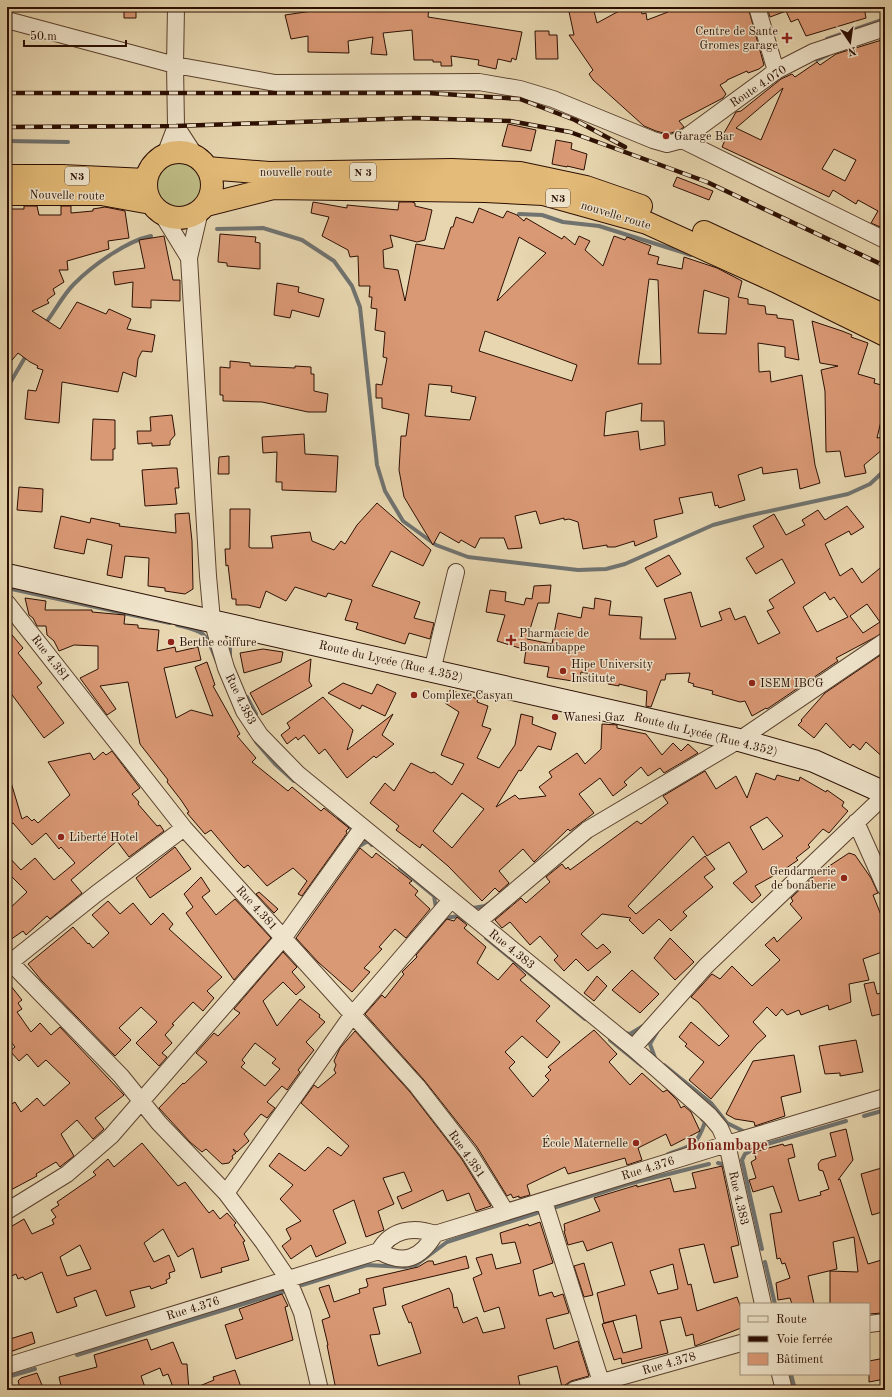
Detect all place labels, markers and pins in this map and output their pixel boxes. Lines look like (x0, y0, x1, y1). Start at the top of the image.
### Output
place label: Centre de Sante Gromes garage (695, 26, 778, 52)
marker: Centre de Sante Gromes garage (781, 32, 793, 44)
marker: Garage Bar (661, 131, 671, 141)
place label: Garage Bar (674, 131, 734, 143)
place label: Pharmacie de Bonambappe (519, 628, 590, 654)
marker: Pharmacie de Bonambappe (506, 635, 516, 645)
marker: Berthe coiffure (166, 637, 176, 647)
place label: Berthe coiffure (179, 637, 257, 649)
place label: Hipe University Institute (571, 659, 654, 685)
marker: Hipe University Institute (558, 666, 568, 676)
marker: ISEM IBCG (747, 678, 757, 688)
place label: ISEM IBCG (760, 678, 824, 690)
marker: Complexe Casyan (409, 690, 419, 700)
place label: Complexe Casyan (422, 690, 513, 702)
marker: Wanesi Gaz (550, 712, 560, 722)
place label: Wanesi Gaz (563, 712, 624, 724)
marker: Liberté Hotel (56, 832, 66, 842)
place label: Liberté Hotel (69, 832, 138, 844)
place label: Gendarmerie de bonaberie (770, 866, 836, 892)
marker: Gendarmerie de bonaberie (839, 873, 849, 883)
place label: École Maternelle (542, 1135, 628, 1150)
marker: École Maternelle (631, 1138, 641, 1148)

